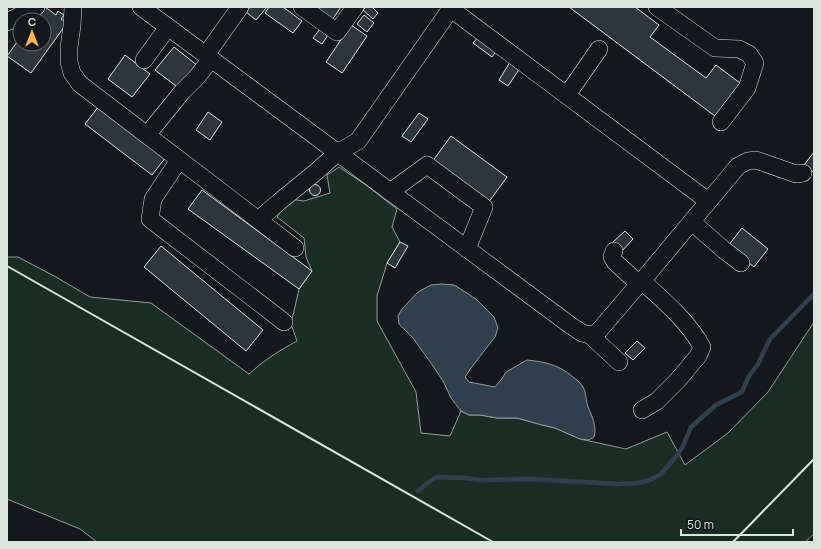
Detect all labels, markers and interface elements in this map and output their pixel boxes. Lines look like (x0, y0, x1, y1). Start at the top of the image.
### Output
north arrow (12, 12, 52, 52)
text: С (28, 14, 36, 29)
scale bar (681, 511, 793, 537)
text: 50 m (687, 516, 714, 533)

